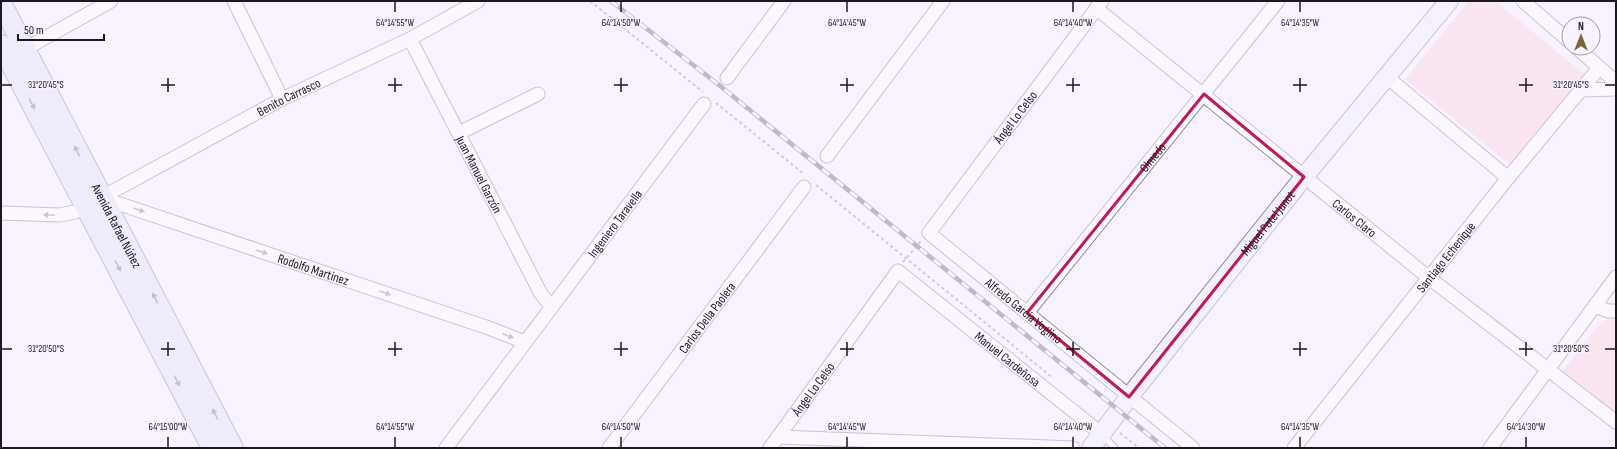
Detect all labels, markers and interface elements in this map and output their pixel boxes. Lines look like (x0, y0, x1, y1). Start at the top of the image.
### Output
scale bar (18, 16, 104, 42)
north arrow (1561, 16, 1601, 56)
text: 64°14'55"W (376, 17, 415, 29)
text: 64°14'50"W (602, 17, 641, 29)
text: 64°14'45"W (828, 17, 867, 29)
text: 64°14'40"W (1054, 17, 1093, 29)
text: 64°14'35"W (1281, 17, 1320, 29)
text: N (1578, 20, 1584, 33)
text: 50 m (24, 23, 44, 38)
street label: Benito Carrasco (254, 75, 323, 120)
text: 31°20'45"S (28, 79, 64, 91)
text: 31°20'45"S (1553, 79, 1589, 91)
street label: Ángel Lo Celso (990, 88, 1041, 148)
one-way arrow (29, 98, 36, 110)
street label: Juan Manuel Garzón (452, 132, 505, 216)
street label: Olmedo (1136, 140, 1170, 176)
one-way arrow (74, 145, 81, 156)
street label: Avenida Rafael Núñez (87, 180, 145, 271)
street label: Ingeniero Taravella (585, 187, 646, 261)
street label: Miguel Potel Junot (1238, 188, 1299, 259)
street label: Carlos Claro (1329, 196, 1379, 241)
one-way arrow (133, 208, 145, 214)
one-way arrow (43, 211, 55, 218)
street label: Santiago Echenique (1413, 219, 1479, 296)
one-way arrow (256, 249, 268, 255)
street label: Rodolfo Martinez (275, 251, 351, 289)
one-way arrow (114, 260, 121, 272)
street label: Alfredo García Voglino (981, 274, 1065, 348)
street label: Carlos Della Paolera (676, 279, 739, 357)
one-way arrow (379, 290, 391, 296)
one-way arrow (152, 292, 159, 304)
street label: Manuel Cardeñosa (971, 328, 1043, 391)
one-way arrow (502, 333, 514, 339)
text: 31°20'50"S (28, 343, 64, 355)
text: 31°20'50"S (1553, 343, 1589, 355)
street label: Ángel Lo Celso (788, 359, 838, 420)
one-way arrow (174, 375, 181, 387)
one-way arrow (211, 408, 218, 419)
text: 64°15'00"W (149, 421, 188, 433)
text: 64°14'55"W (376, 421, 415, 433)
text: 64°14'50"W (602, 421, 641, 433)
text: 64°14'45"W (828, 421, 867, 433)
text: 64°14'40"W (1054, 421, 1093, 433)
text: 64°14'35"W (1281, 421, 1320, 433)
text: 64°14'30"W (1507, 421, 1546, 433)

